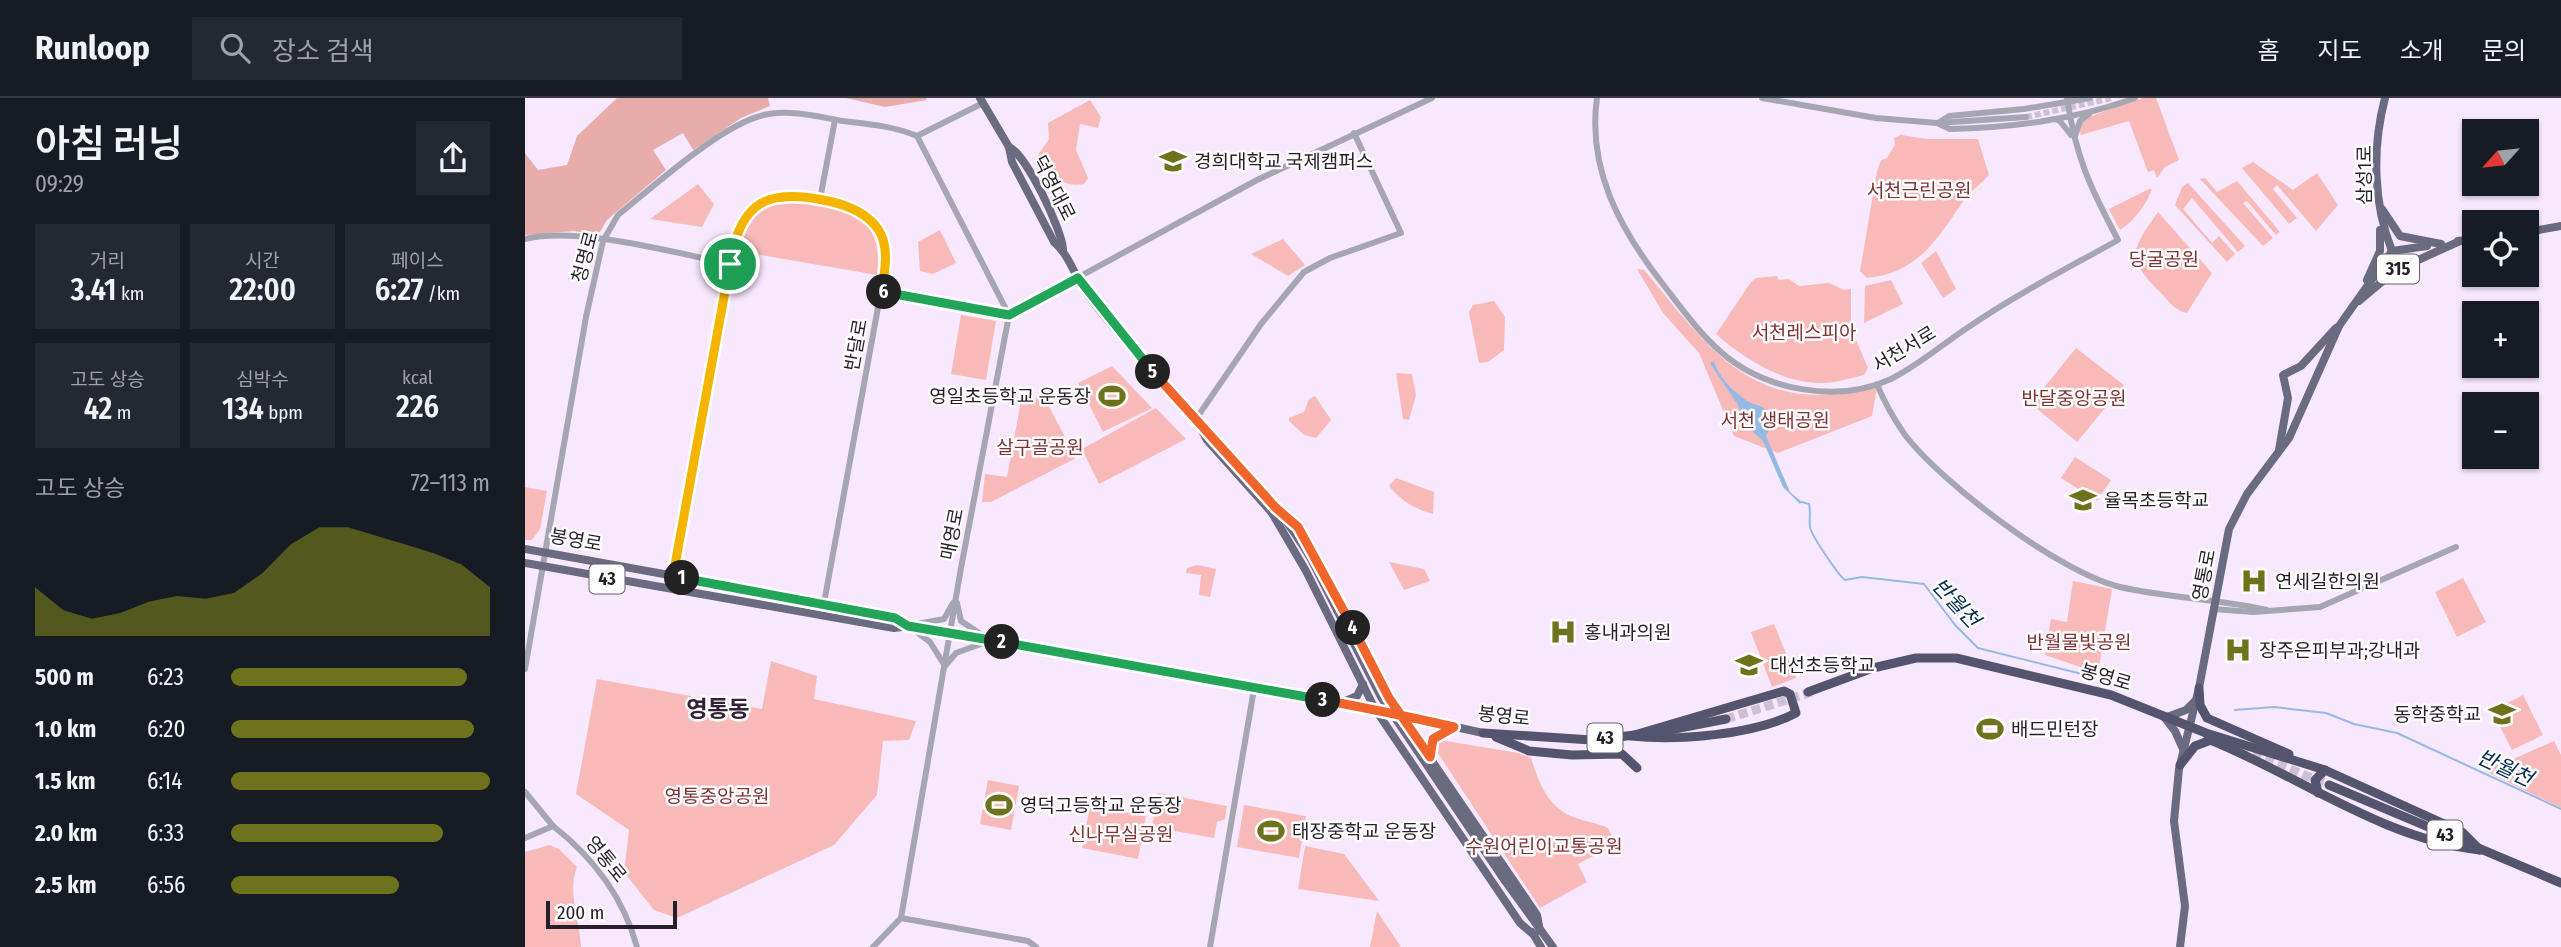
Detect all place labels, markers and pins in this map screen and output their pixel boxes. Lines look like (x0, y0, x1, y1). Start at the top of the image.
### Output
school or university icon: 경희대학교 국제캠퍼스 (1158, 146, 1188, 176)
place label: 경희대학교 국제캠퍼스 (1194, 150, 1373, 173)
pin (700, 234, 760, 294)
pin: 6 (867, 274, 901, 310)
pin: 5 (1135, 354, 1171, 390)
sports icon: 영일초등학교 운동장 (1097, 381, 1127, 411)
place label: 영일초등학교 운동장 (929, 385, 1091, 408)
school or university icon: 율목초등학교 (2068, 485, 2098, 515)
place label: 율목초등학교 (2104, 489, 2209, 512)
pin: 1 (665, 560, 699, 596)
hospital icon: 연세길한의원 (2239, 566, 2269, 596)
place label: 연세길한의원 (2275, 570, 2380, 593)
pin: 4 (1335, 610, 1371, 646)
hospital icon: 홍내과의원 (1548, 617, 1578, 647)
place label: 홍내과의원 (1584, 621, 1671, 644)
pin: 2 (985, 624, 1019, 660)
hospital icon: 장주은피부과;강내과 (2223, 635, 2253, 665)
place label: 장주은피부과;강내과 (2259, 639, 2420, 662)
school or university icon: 대선초등학교 (1734, 650, 1764, 680)
place label: 대선초등학교 (1770, 654, 1875, 677)
pin: 3 (1305, 682, 1341, 718)
school or university icon: 동학중학교 (2487, 699, 2517, 729)
place label: 동학중학교 (2394, 703, 2481, 726)
sports icon: 배드민턴장 (1975, 714, 2005, 744)
place label: 배드민턴장 (2011, 718, 2098, 741)
sports icon: 영덕고등학교 운동장 (984, 790, 1014, 820)
place label: 영덕고등학교 운동장 (1020, 794, 1182, 817)
sports icon: 태장중학교 운동장 (1256, 816, 1286, 846)
place label: 태장중학교 운동장 (1292, 820, 1436, 843)

